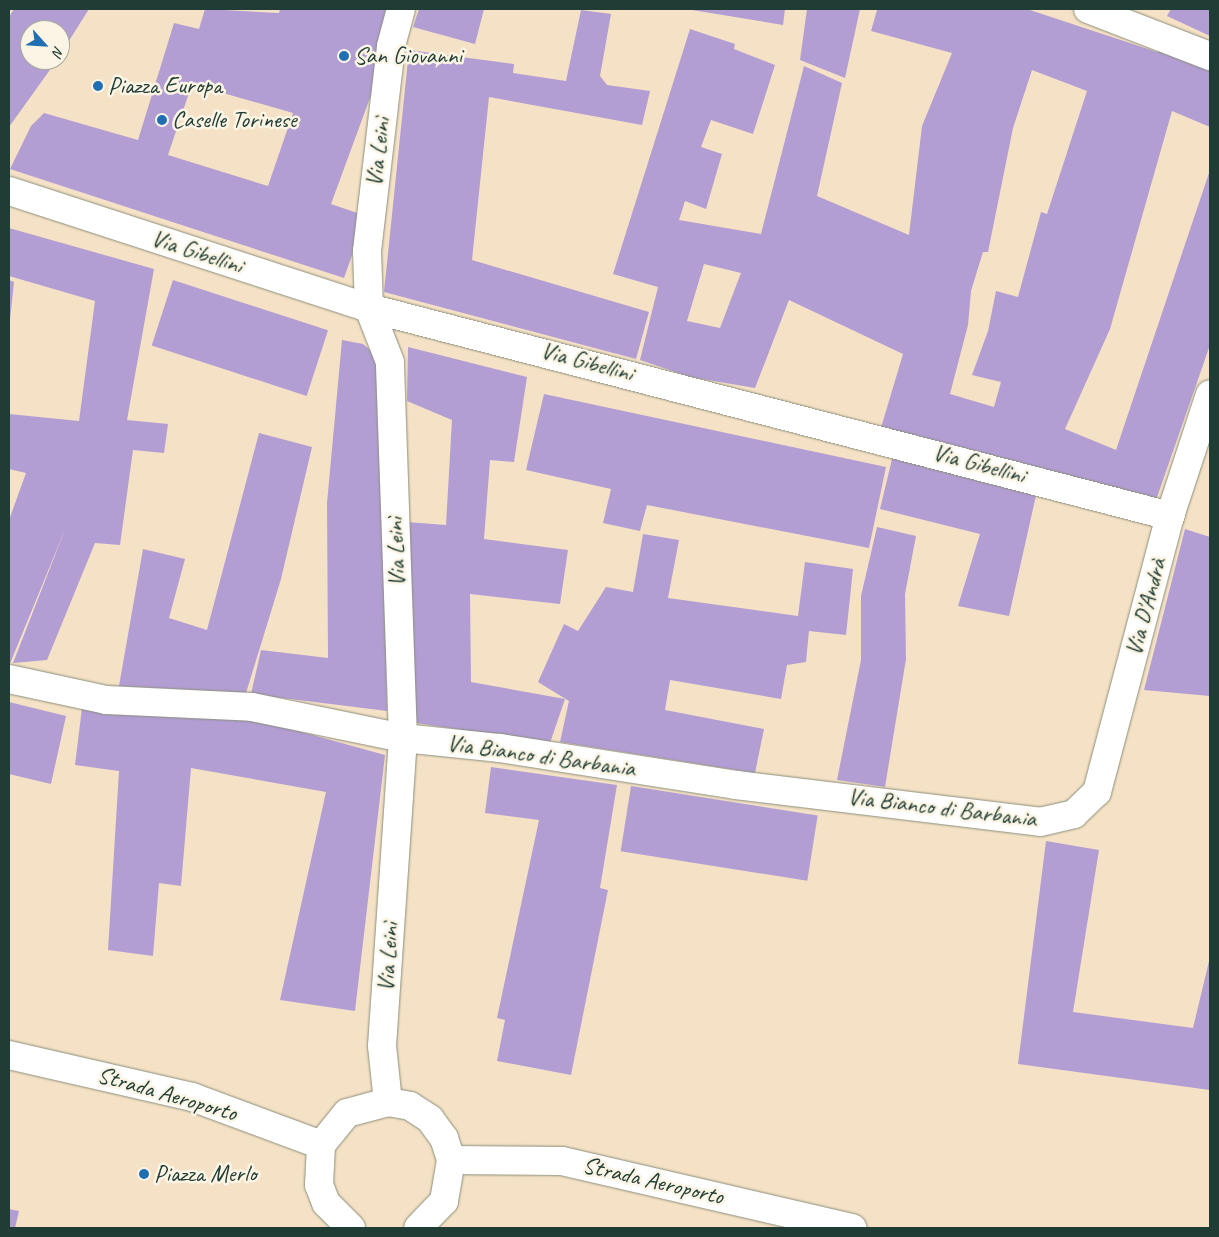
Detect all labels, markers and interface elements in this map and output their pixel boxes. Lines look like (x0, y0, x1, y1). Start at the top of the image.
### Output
north arrow (20, 20, 70, 70)
place label: San Giovanni (354, 42, 461, 70)
text: N (48, 44, 68, 59)
marker: San Giovanni (338, 50, 350, 62)
place label: Piazza Europa (108, 72, 222, 100)
marker: Piazza Europa (92, 80, 104, 92)
place label: Caselle Torinese (172, 106, 297, 134)
marker: Caselle Torinese (156, 114, 168, 126)
street label: Via Leinì (359, 116, 397, 188)
street label: Via Gibellini (148, 224, 246, 280)
street label: Via Gibellini (538, 336, 636, 388)
street label: Via Gibellini (930, 438, 1028, 490)
street label: Via Leinì (380, 517, 412, 587)
street label: Via D'Andrà (1119, 555, 1173, 659)
street label: Via Bianco di Barbania (445, 729, 637, 783)
street label: Via Bianco di Barbania (846, 782, 1038, 834)
street label: Via Leinì (371, 921, 405, 993)
street label: Strada Aeroporto (94, 1060, 240, 1128)
street label: Strada Aeroporto (580, 1151, 726, 1211)
place label: Piazza Merlo (154, 1160, 257, 1188)
marker: Piazza Merlo (138, 1168, 150, 1180)

